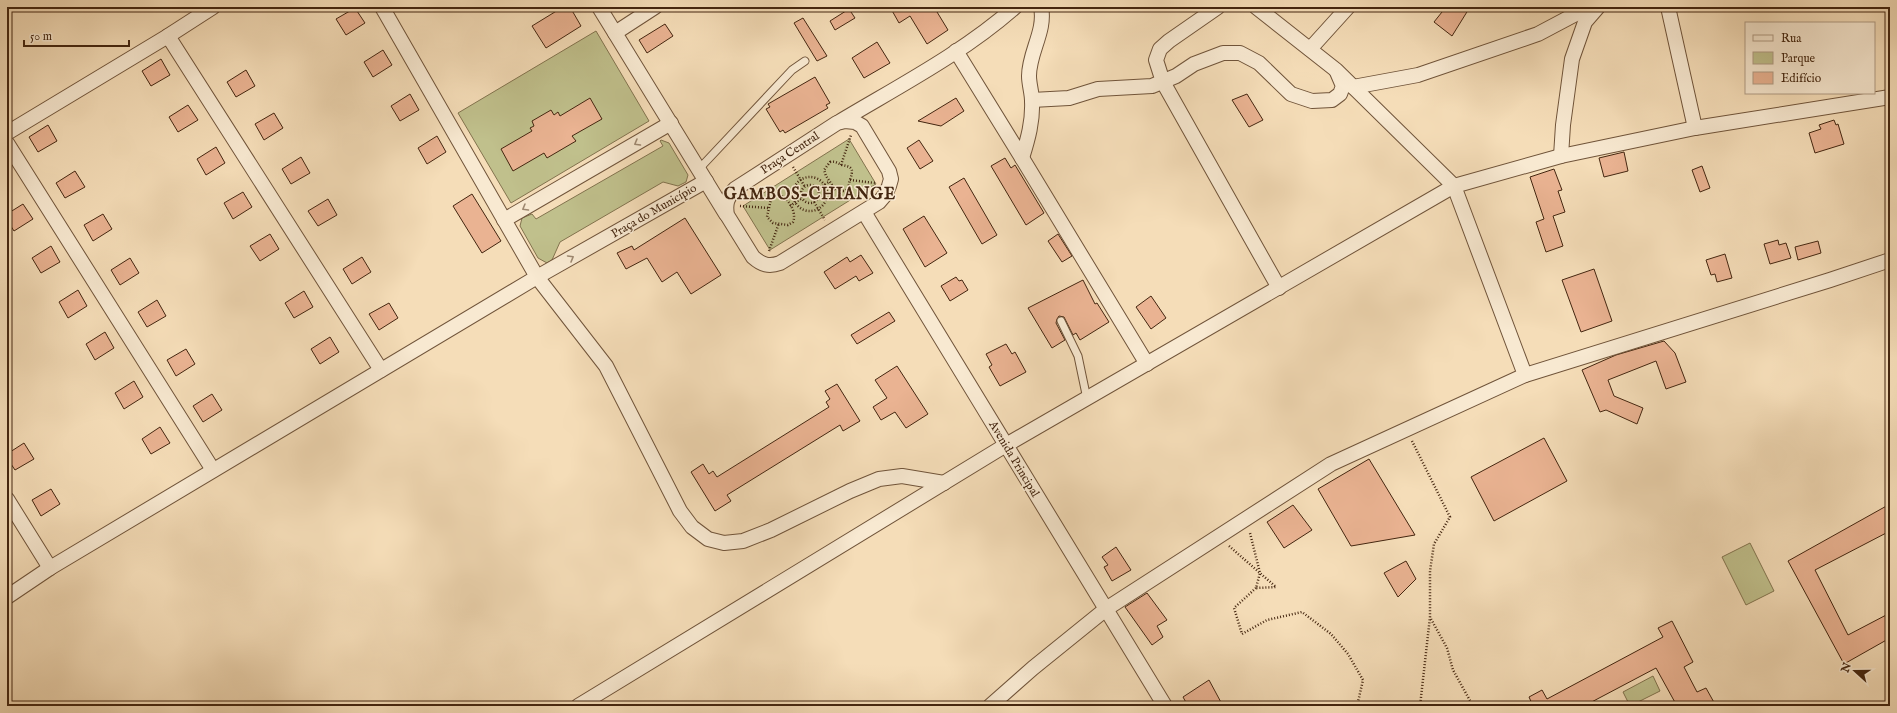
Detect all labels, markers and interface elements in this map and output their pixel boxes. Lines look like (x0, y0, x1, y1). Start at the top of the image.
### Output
scale bar (24, 22, 129, 48)
legend (1745, 22, 1875, 94)
text: 50 m (30, 29, 52, 44)
text: Rua (1781, 31, 1802, 46)
text: Parque (1781, 51, 1816, 67)
text: Edifício (1781, 71, 1822, 86)
street label: Praça Central (758, 128, 823, 178)
one-way arrow (634, 138, 641, 145)
street label: Praça do Município (609, 180, 700, 242)
district label: GAMBOS-CHIANGE (724, 185, 896, 205)
one-way arrow (521, 204, 529, 211)
one-way arrow (567, 255, 574, 262)
street label: Avenida Principal (984, 417, 1043, 501)
north arrow (1835, 651, 1875, 691)
text: N (1838, 660, 1855, 676)

